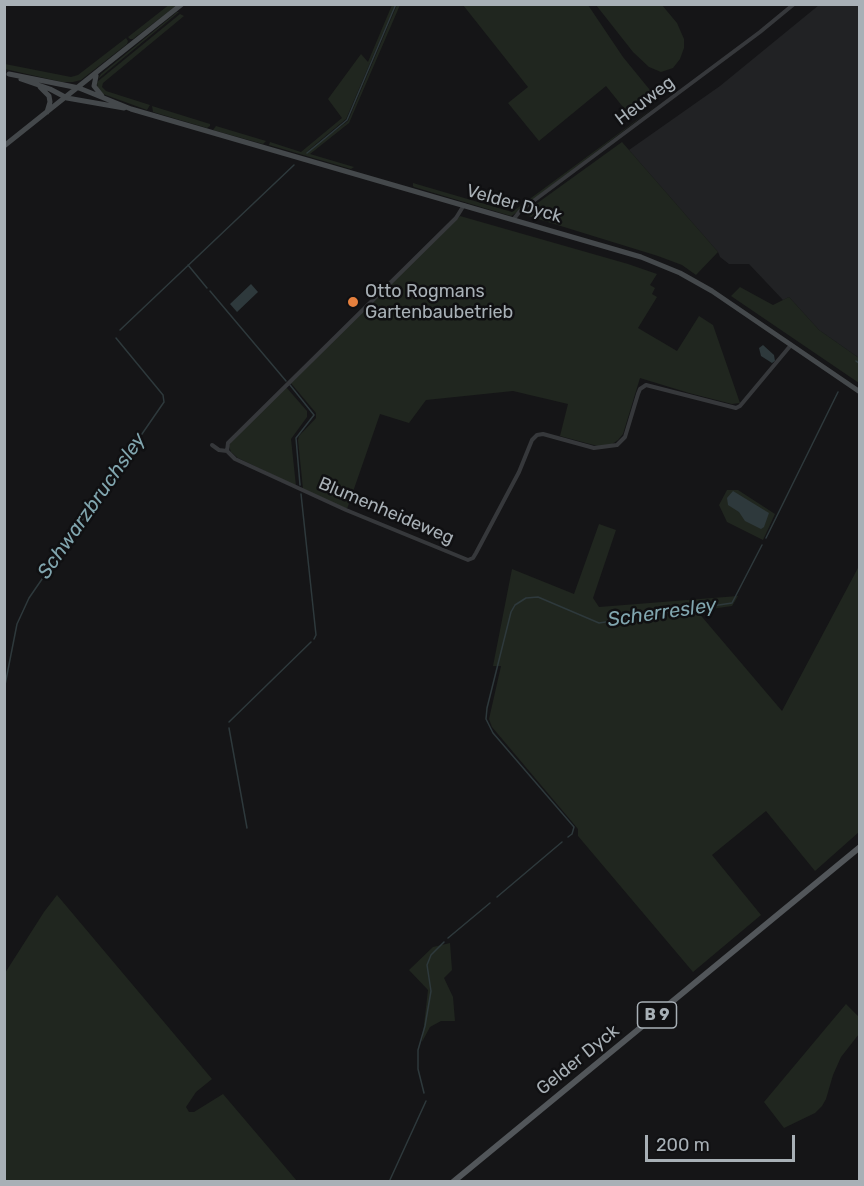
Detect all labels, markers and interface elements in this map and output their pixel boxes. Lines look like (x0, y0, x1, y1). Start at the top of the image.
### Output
street label: Heuweg (611, 72, 679, 130)
street label: Velder Dyck (464, 180, 564, 228)
place label: Otto Rogmans Gartenbaubetrieb (365, 281, 513, 324)
marker: Otto Rogmans Gartenbaubetrieb (346, 295, 360, 309)
water label: Schwarzbruchsley (33, 428, 151, 584)
street label: Blumenheideweg (315, 473, 457, 549)
water label: Scherresley (606, 593, 718, 633)
road number: B 9 (638, 1002, 676, 1028)
street label: Gelder Dyck (532, 1020, 624, 1100)
scale bar (648, 1123, 798, 1161)
text: 200 m (656, 1134, 710, 1156)

